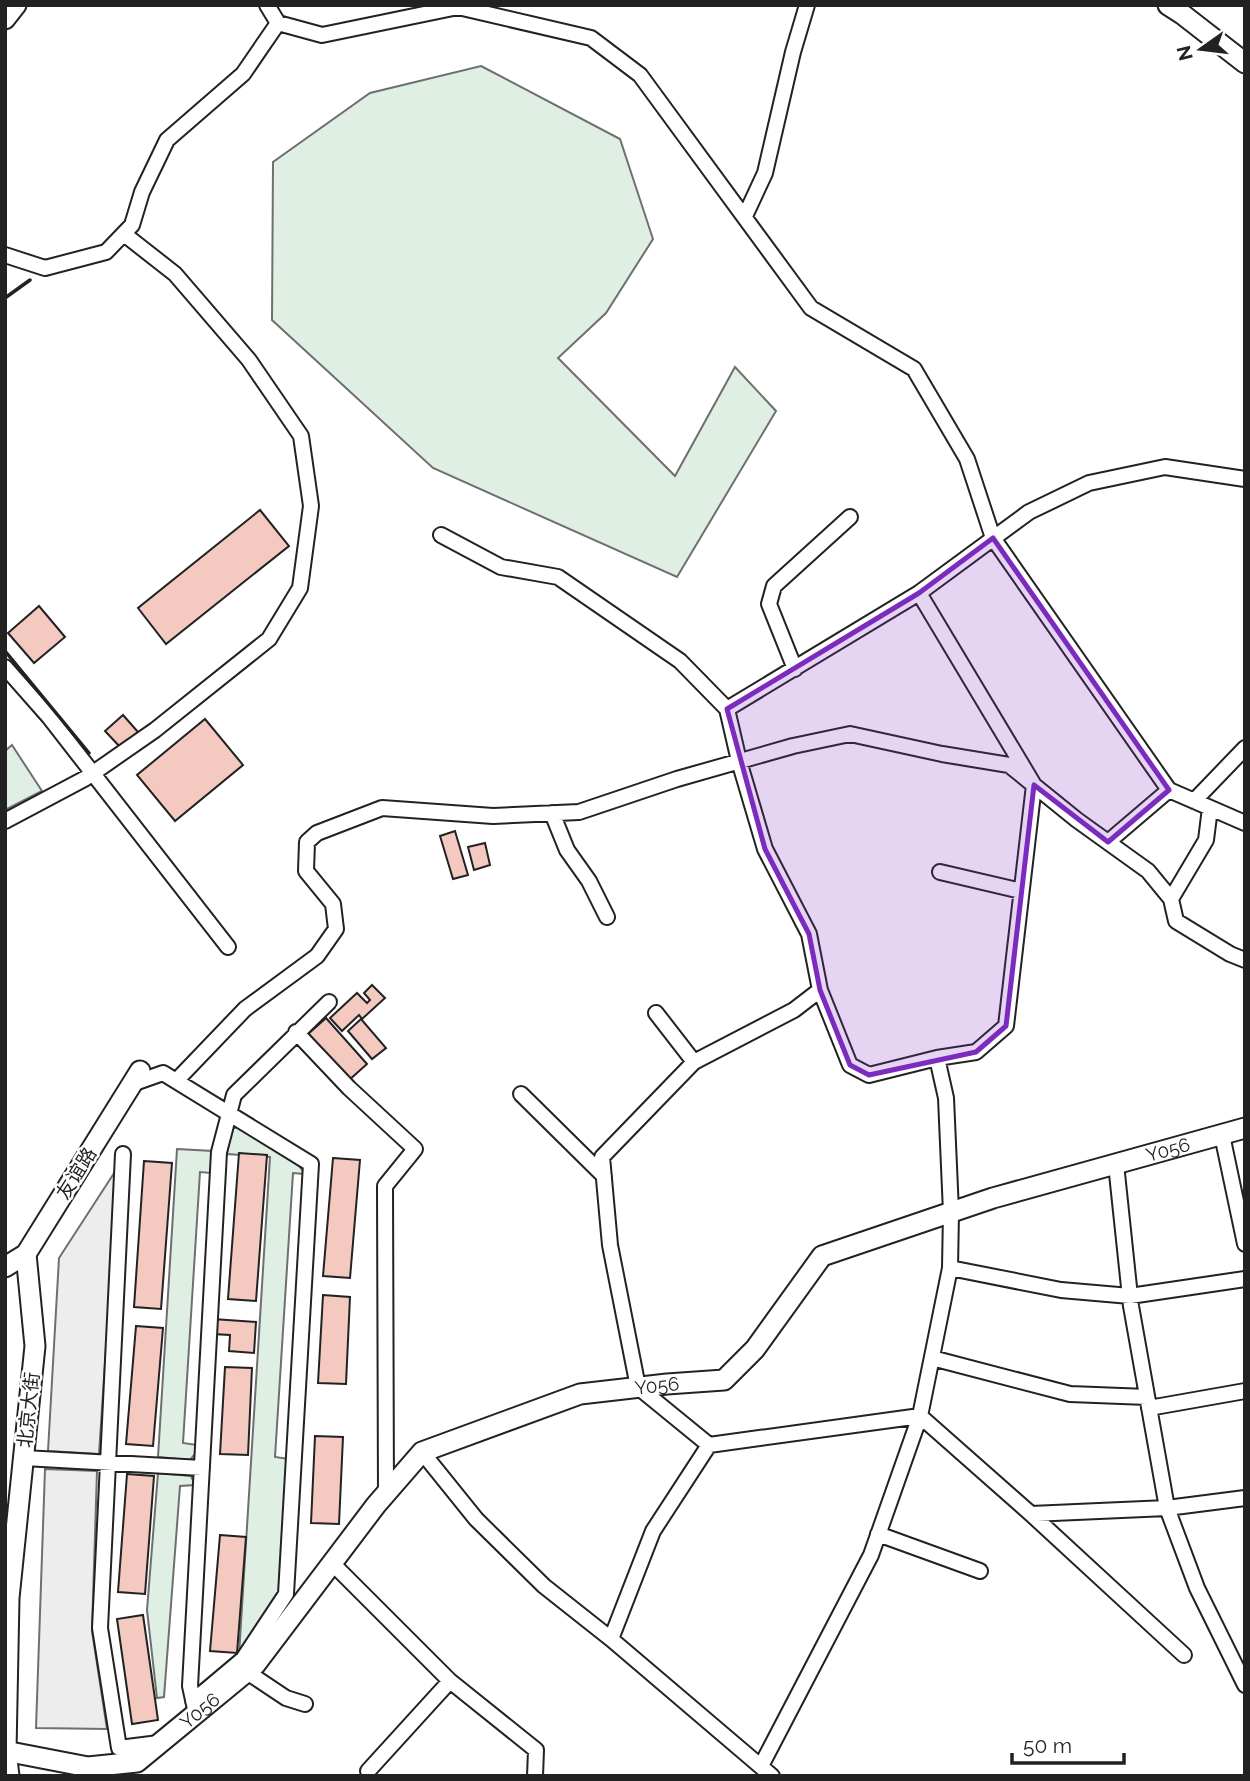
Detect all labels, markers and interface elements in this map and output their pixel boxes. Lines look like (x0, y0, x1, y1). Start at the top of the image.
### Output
north arrow (1166, 14, 1236, 84)
text: N (1172, 43, 1197, 63)
street label: Y056 (1144, 1133, 1192, 1166)
street label: 友谊路 (52, 1143, 100, 1203)
street label: 北京大街 (13, 1371, 43, 1449)
street label: Y056 (633, 1372, 680, 1399)
street label: Y056 (175, 1688, 224, 1733)
scale bar (1012, 1722, 1124, 1766)
text: 50 m (1023, 1733, 1072, 1758)

